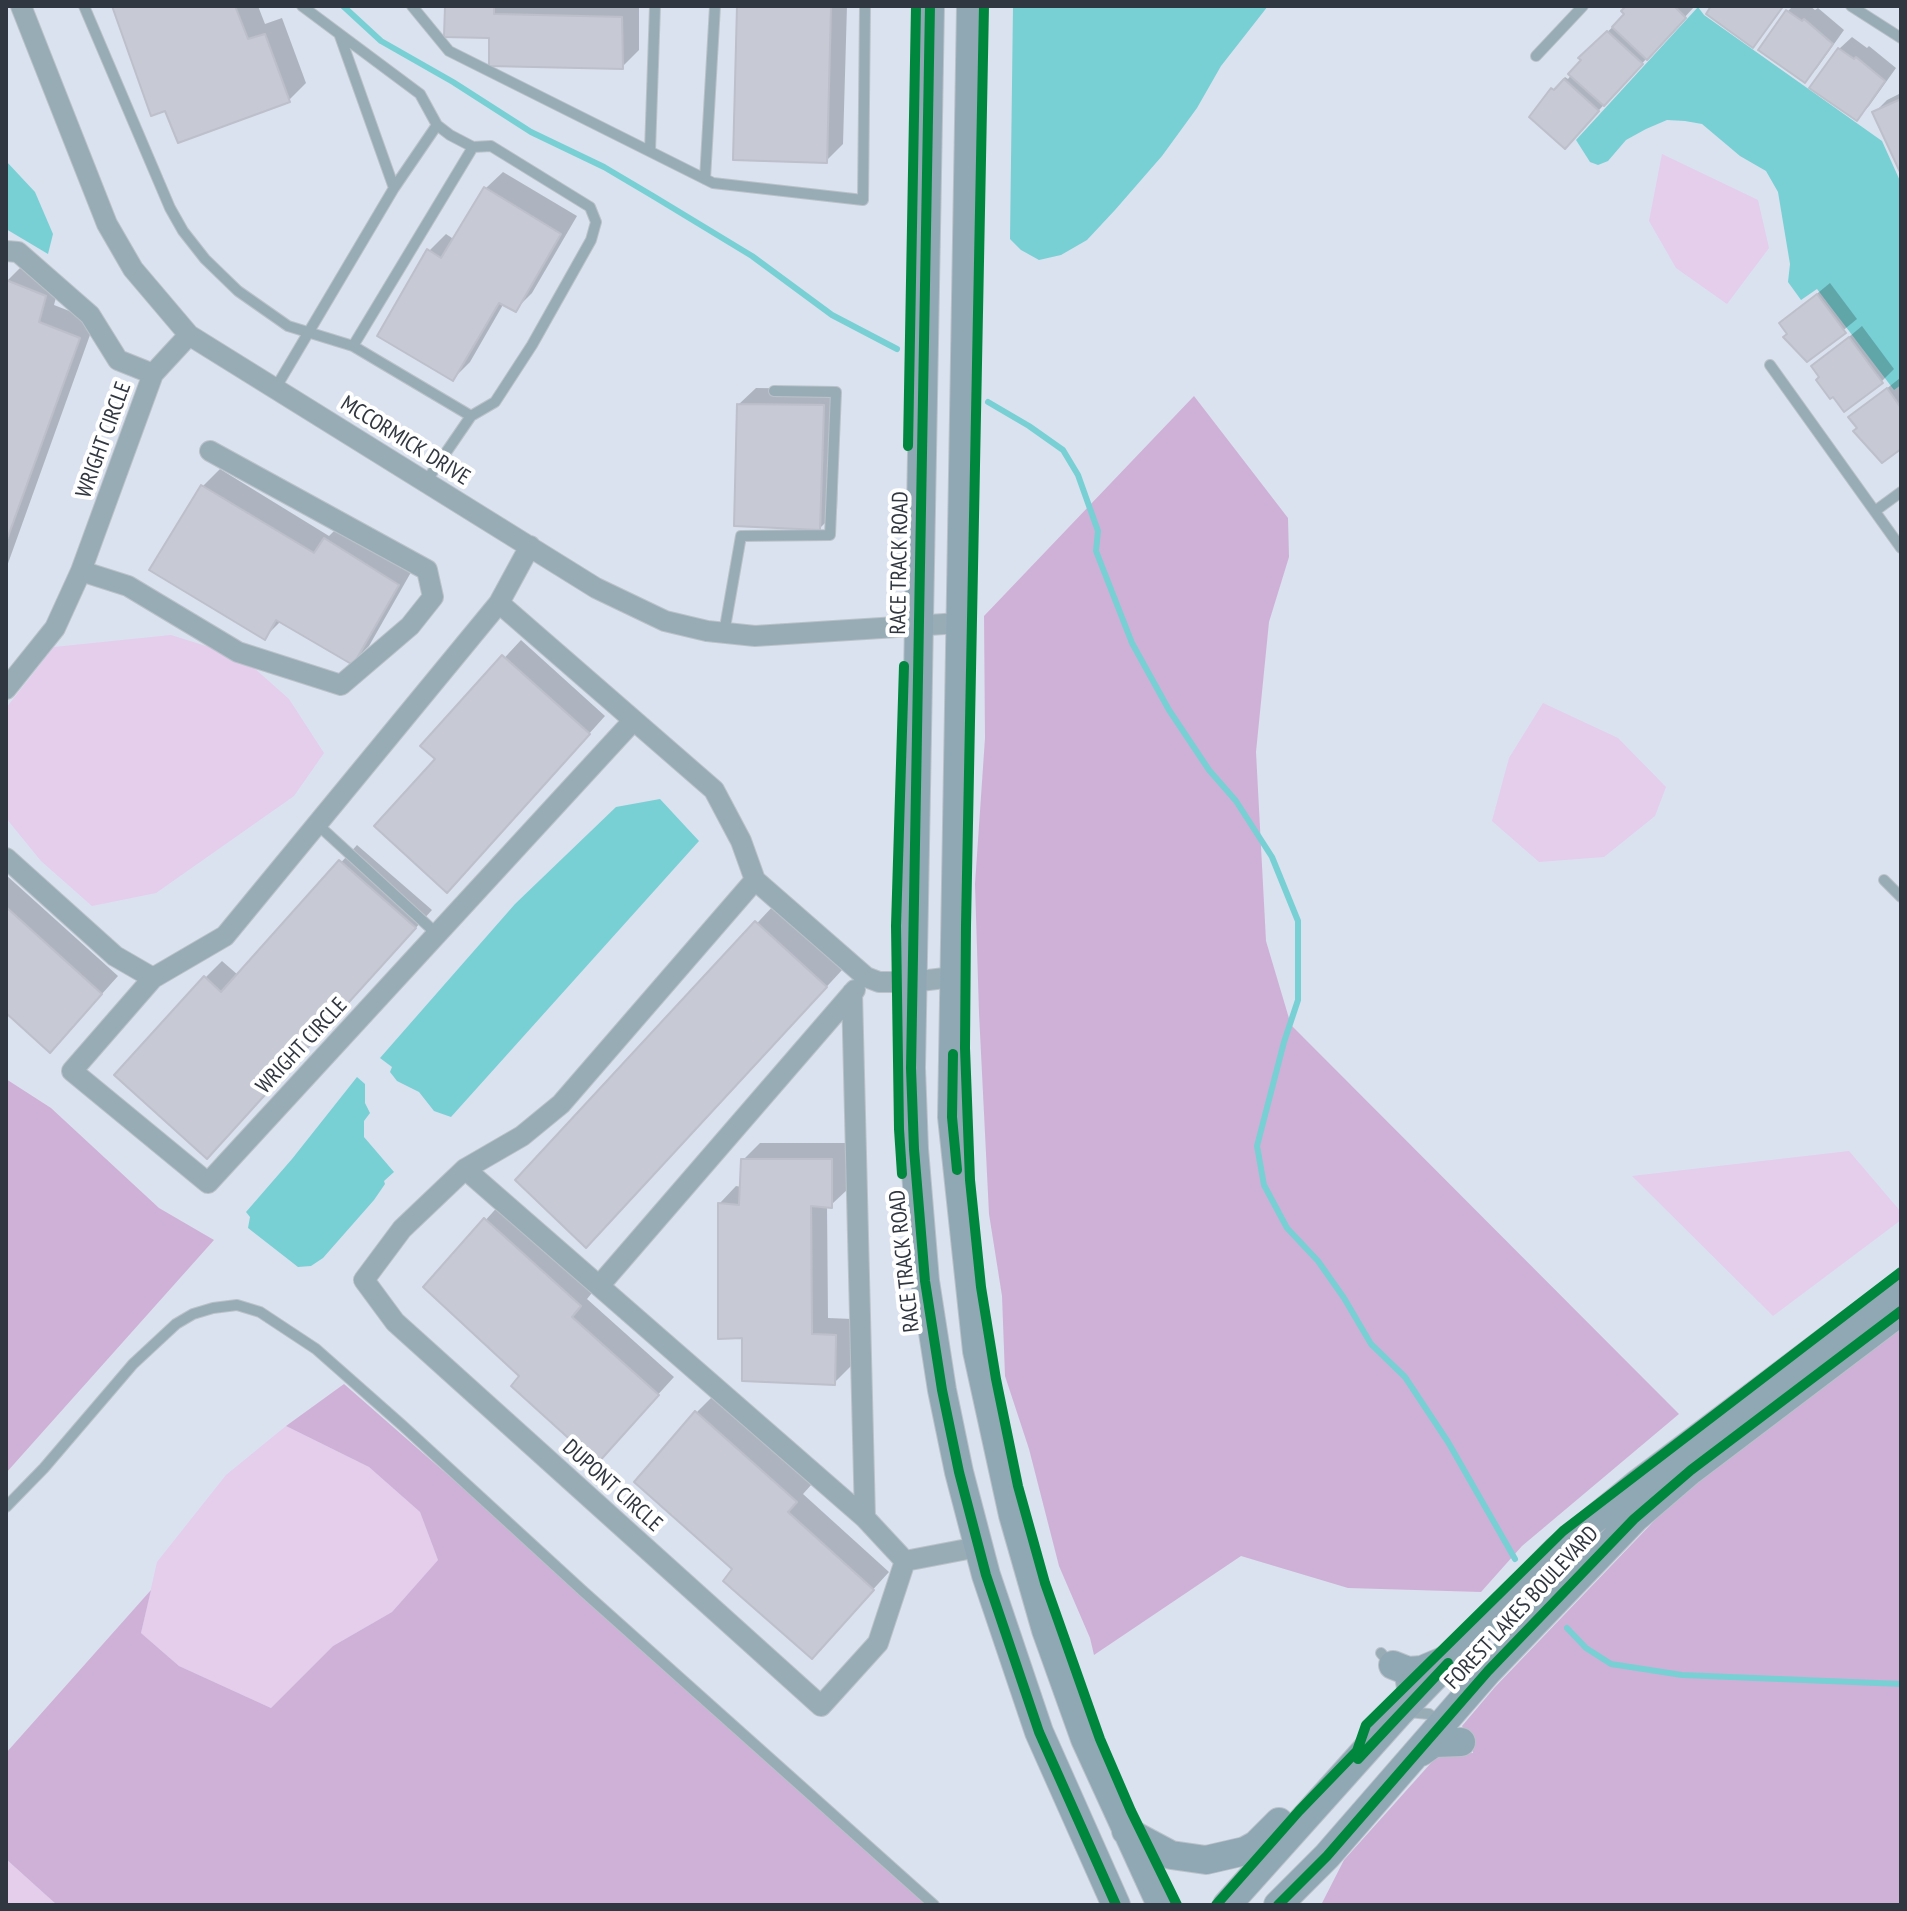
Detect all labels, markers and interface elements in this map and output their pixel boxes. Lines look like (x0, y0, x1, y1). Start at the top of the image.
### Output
street label: WRIGHT CIRCLE (71, 378, 137, 502)
street label: MCCORMICK DRIVE (335, 391, 475, 491)
street label: RACE TRACK ROAD (886, 491, 914, 635)
street label: WRIGHT CIRCLE (251, 993, 353, 1099)
street label: RACE TRACK ROAD (884, 1188, 926, 1334)
street label: DUPONT CIRCLE (557, 1434, 667, 1538)
street label: FOREST LAKES BOULEVARD (1440, 1521, 1604, 1695)

